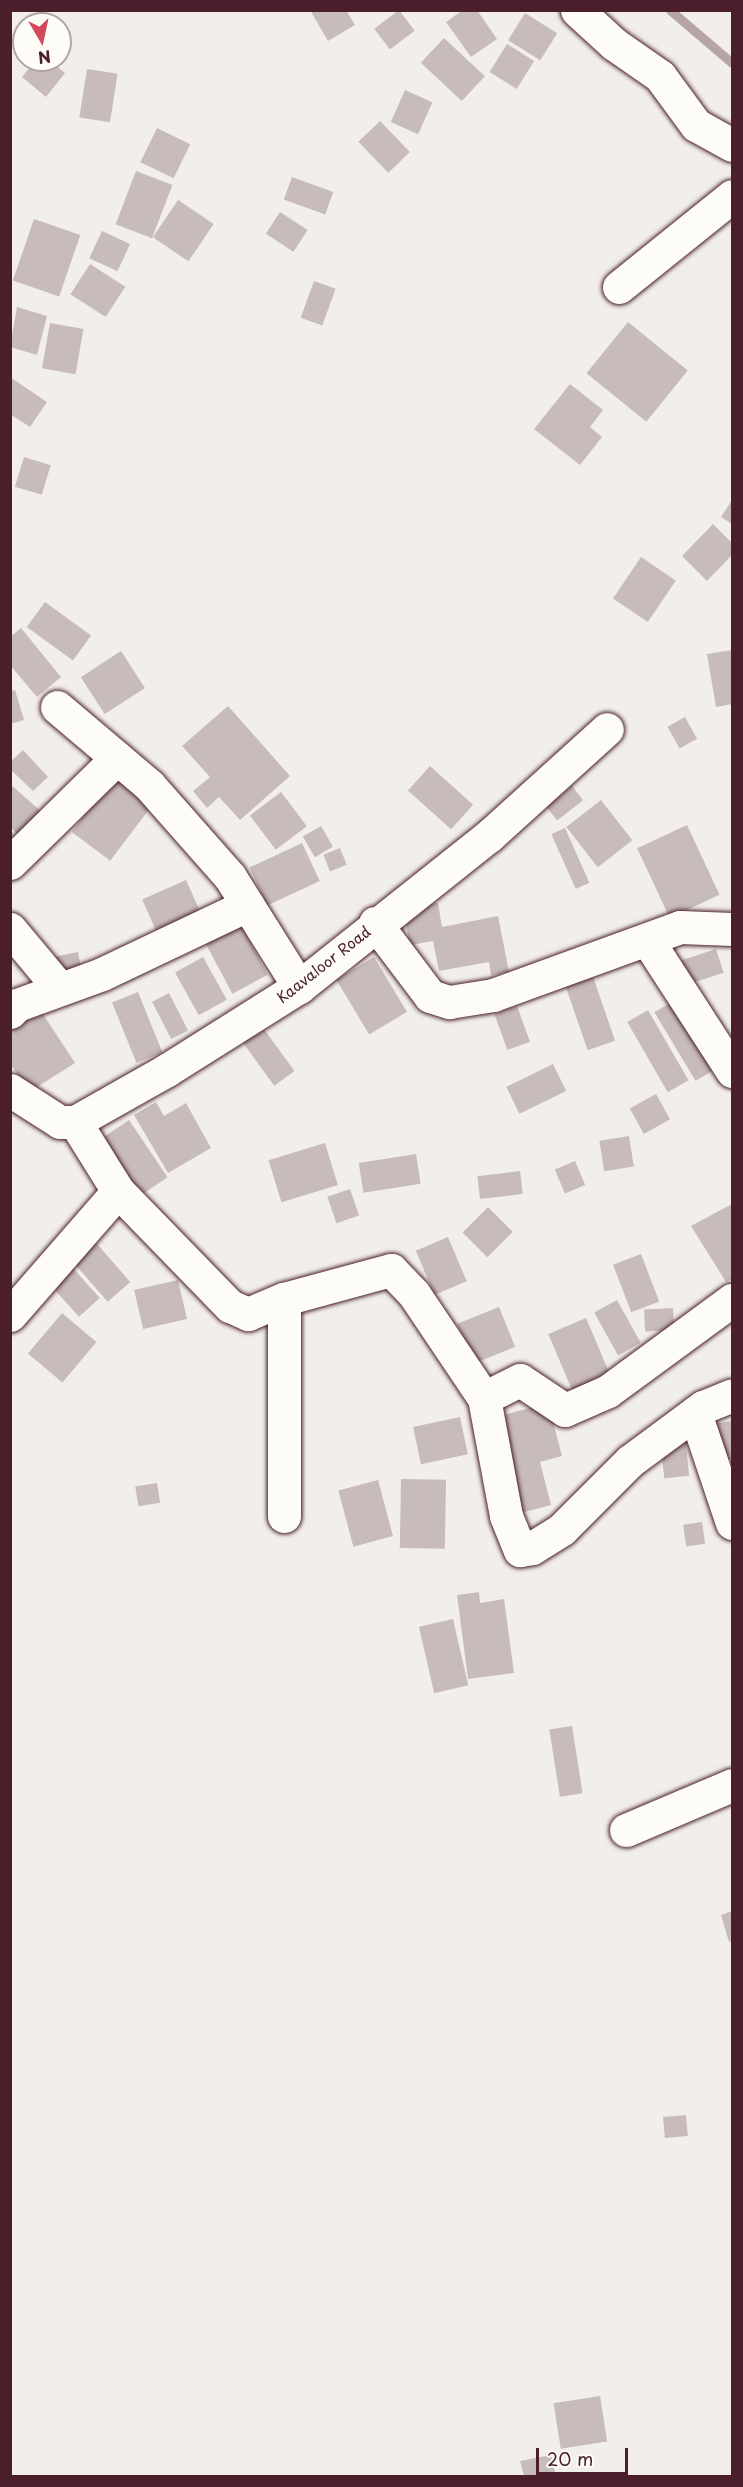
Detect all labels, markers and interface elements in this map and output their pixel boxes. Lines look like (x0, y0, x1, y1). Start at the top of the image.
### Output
north arrow (12, 12, 72, 72)
text: N (36, 45, 53, 71)
street label: Kaavaloor Road (273, 922, 373, 1006)
scale bar (539, 2436, 630, 2474)
text: 20 m (547, 2445, 593, 2472)

